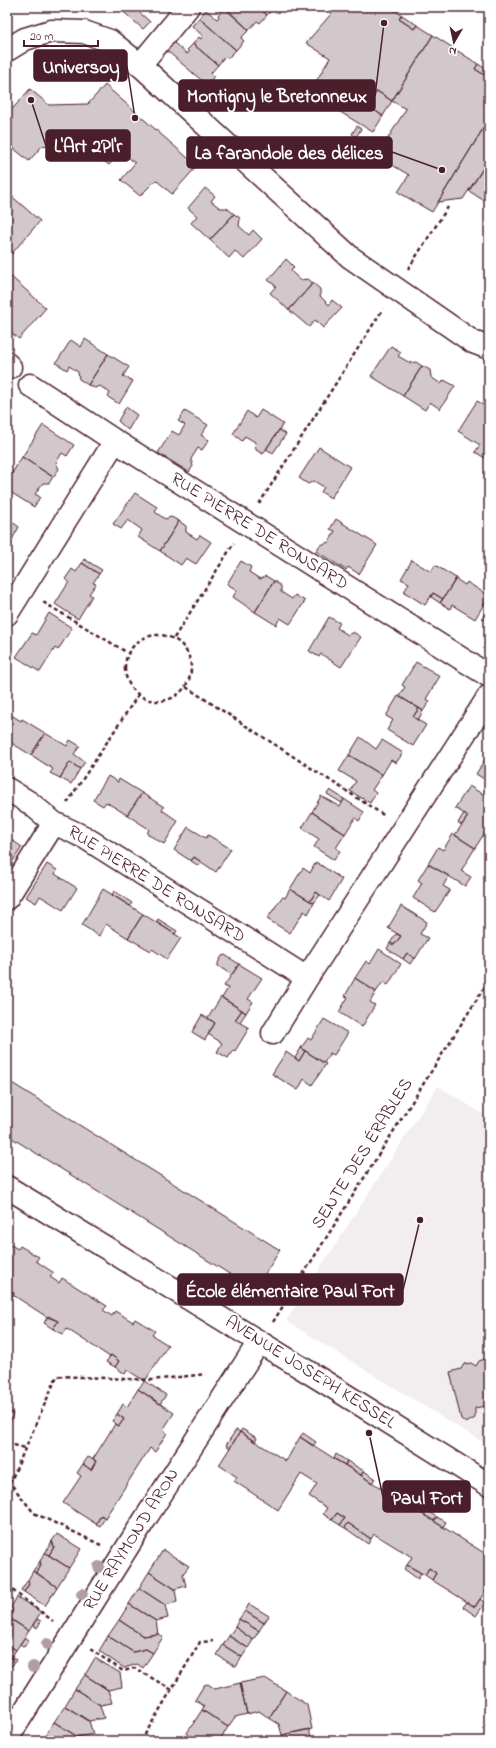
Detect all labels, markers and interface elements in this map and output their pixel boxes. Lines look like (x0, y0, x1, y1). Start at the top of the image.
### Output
scale bar (24, 22, 98, 48)
north arrow (434, 22, 474, 62)
text: 20 m (30, 28, 53, 46)
text: N (448, 42, 458, 59)
callout: Universoy (34, 50, 127, 81)
text: Universoy (42, 55, 120, 84)
callout: Montigny le Bretonneux (179, 80, 375, 111)
text: Montigny le Bretonneux (187, 84, 368, 113)
callout: L'Art 2Pl'r (46, 130, 130, 161)
text: L'Art 2Pl'r (54, 134, 123, 161)
callout: La farandole des délices (187, 137, 392, 168)
text: La farandole des délices (194, 141, 384, 168)
street label: RUE PIERRE DE RONSARD (165, 467, 353, 597)
street label: RUE PIERRE DE RONSARD (62, 820, 250, 950)
street label: SENTE DES ÉRABLES (306, 1073, 420, 1235)
callout: École élémentaire Paul Fort (178, 1274, 403, 1305)
text: École élémentaire Paul Fort (185, 1279, 395, 1306)
street label: AVENUE JOSEPH KESSEL (220, 1310, 401, 1436)
street label: RUE RAYMOND ARON (78, 1464, 186, 1616)
callout: Paul Fort (383, 1481, 470, 1512)
text: Paul Fort (391, 1486, 463, 1513)

